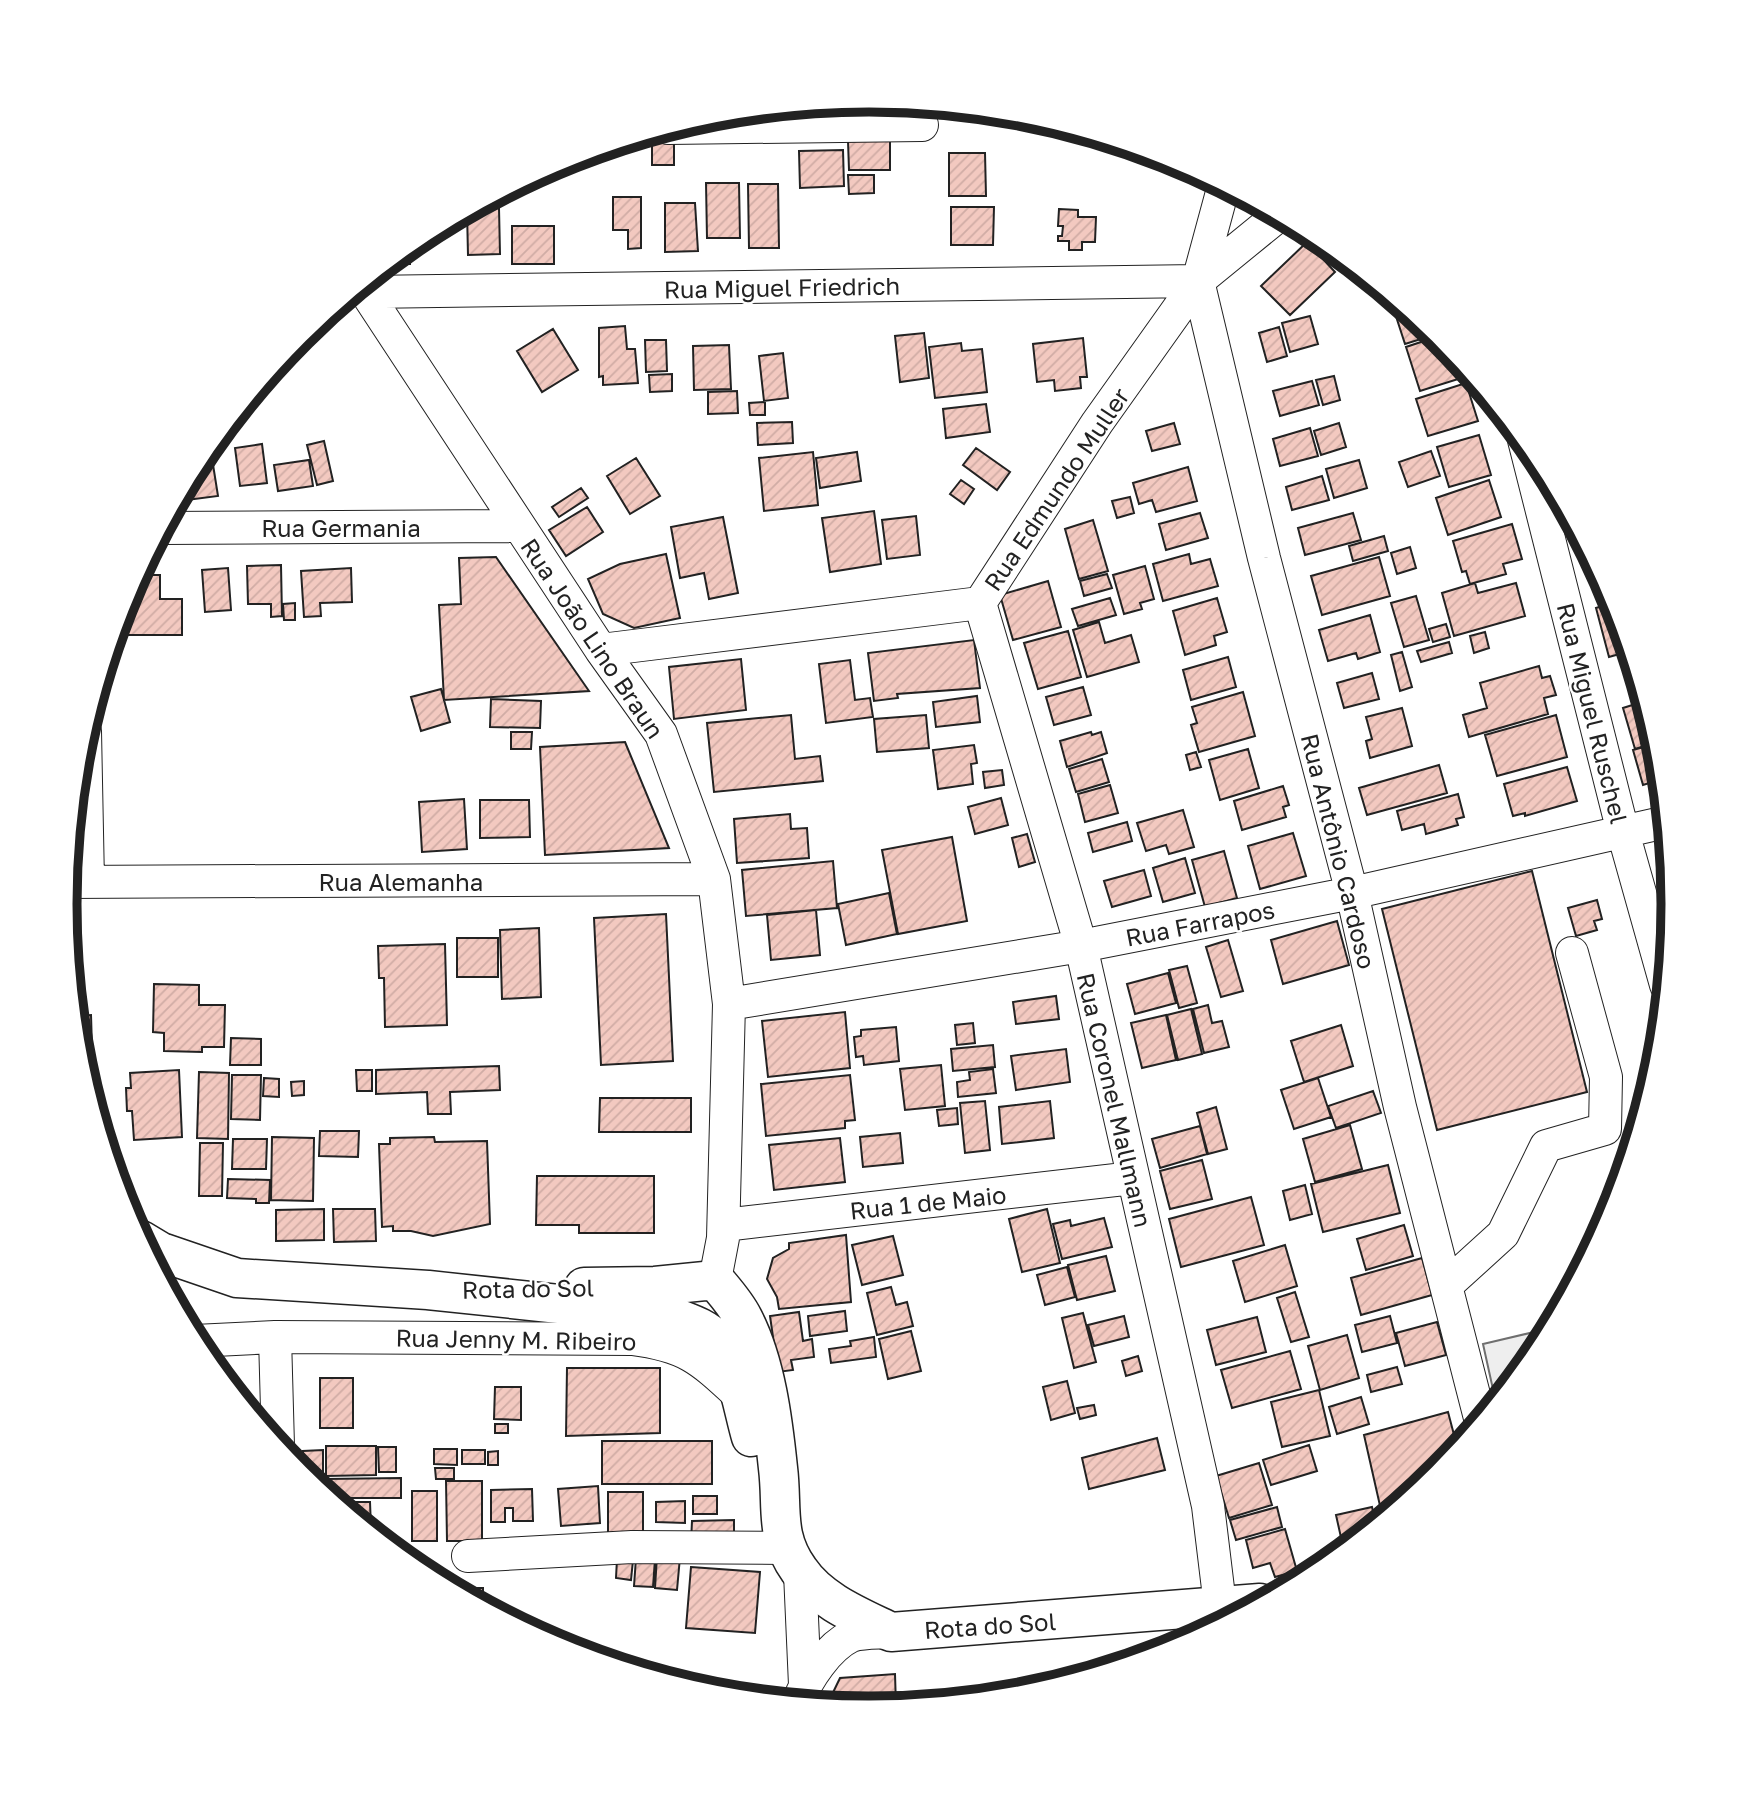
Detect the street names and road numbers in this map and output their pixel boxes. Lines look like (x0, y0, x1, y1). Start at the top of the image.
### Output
street label: Rua Miguel Friedrich (664, 270, 900, 304)
street label: Rua Edmundo Muller (977, 382, 1135, 596)
street label: Rua Germania (261, 513, 421, 542)
street label: Rua João Lino Braun (515, 533, 671, 743)
street label: Rua Miguel Ruschel (1552, 600, 1634, 826)
street label: Rua Antônio Cardoso (1296, 730, 1382, 972)
street label: Rua Alemanha (319, 867, 483, 896)
street label: Rua Farrapos (1123, 894, 1277, 952)
street label: Rua Coronel Mallmann (1072, 970, 1158, 1230)
street label: Rua 1 de Maio (848, 1179, 1008, 1225)
street label: Rota do Sol (462, 1272, 594, 1304)
street label: Rua Jenny M. Ribeiro (395, 1322, 637, 1356)
street label: Rota do Sol (923, 1606, 1057, 1644)

